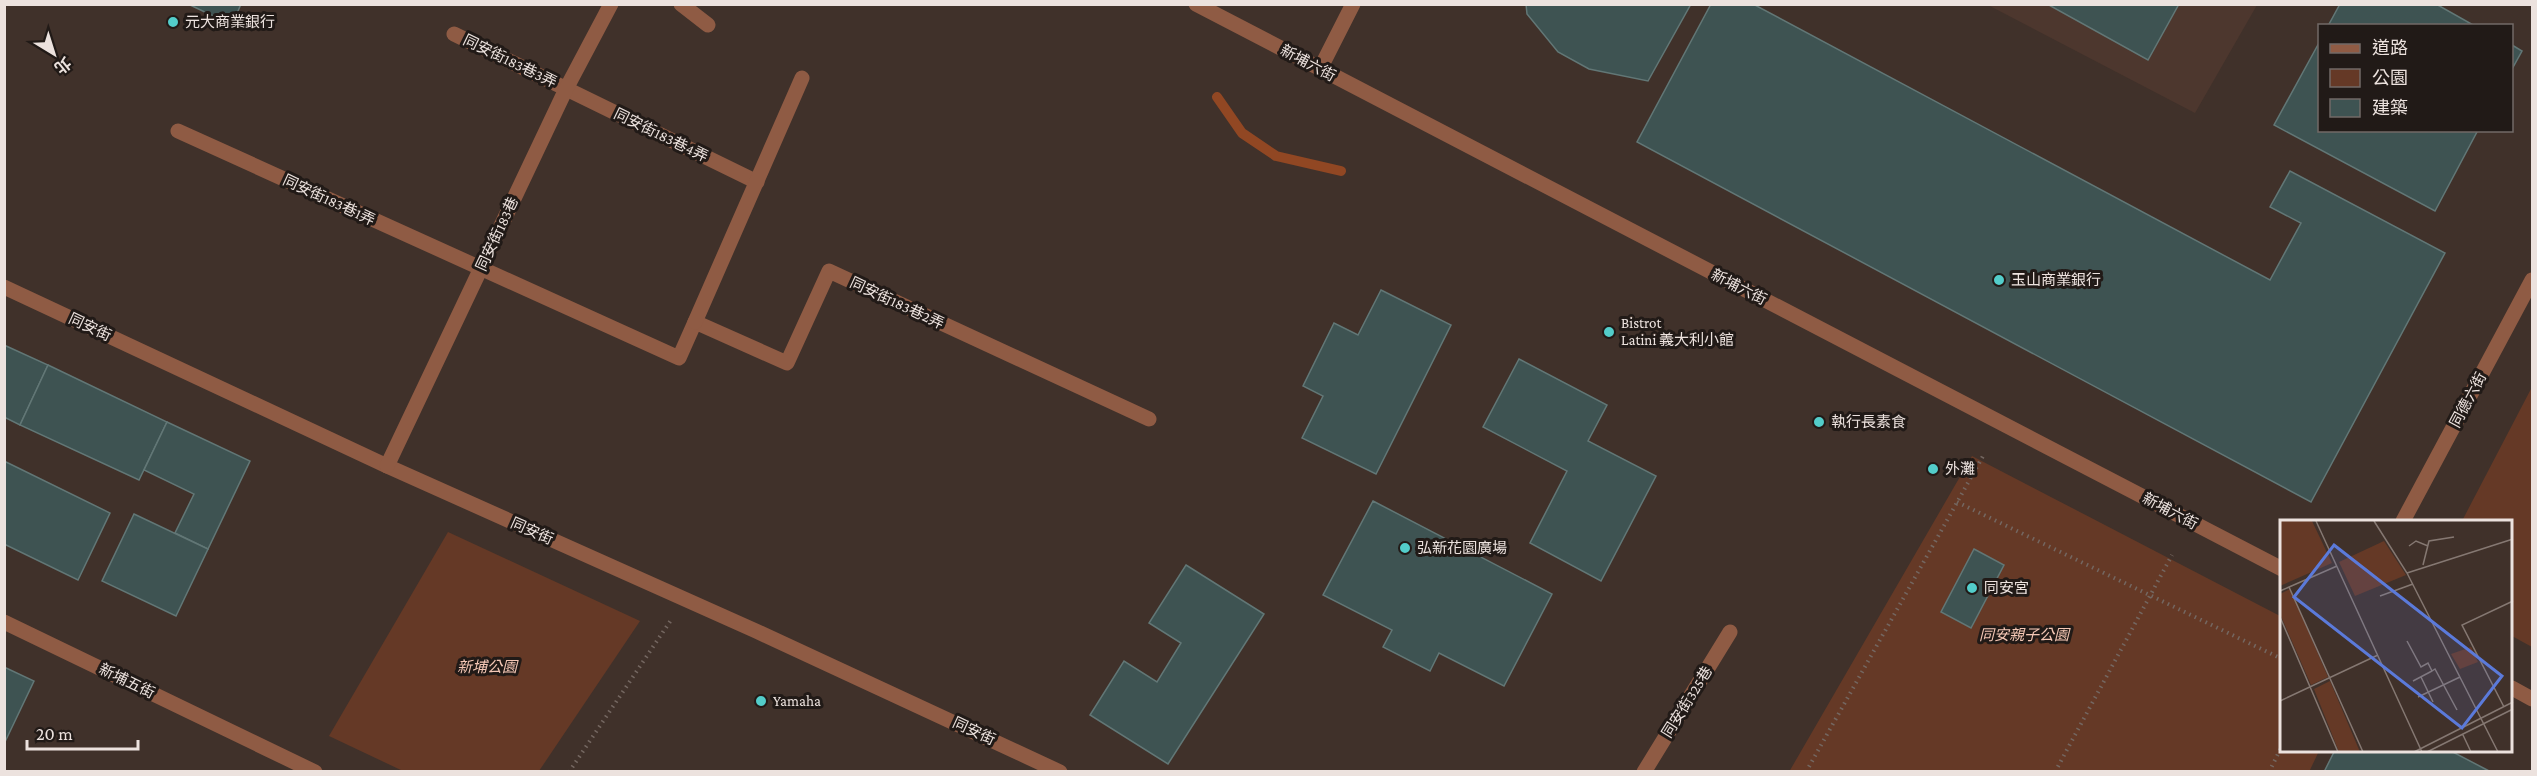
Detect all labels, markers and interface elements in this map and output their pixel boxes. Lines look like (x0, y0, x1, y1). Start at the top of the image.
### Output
place label: 元大商業銀行 (185, 14, 275, 30)
marker: 元大商業銀行 (166, 15, 180, 29)
north arrow (24, 24, 84, 84)
legend (2318, 24, 2513, 132)
street label: 同安街183巷3弄 (461, 31, 559, 91)
text: 道路 (2372, 38, 2408, 58)
street label: 新埔六街 (1278, 41, 1339, 84)
text: 北 (51, 54, 74, 77)
text: 公園 (2372, 68, 2408, 88)
text: 建築 (2372, 98, 2408, 118)
street label: 同安街183巷4弄 (611, 105, 711, 165)
street label: 同安街183巷1弄 (280, 172, 378, 228)
street label: 同安街183巷 (473, 194, 521, 274)
street label: 新埔六街 (1709, 265, 1770, 308)
place label: 玉山商業銀行 (2011, 272, 2101, 288)
marker: 玉山商業銀行 (1992, 273, 2006, 287)
street label: 同安街183巷2弄 (847, 274, 947, 332)
street label: 同安街 (66, 310, 114, 344)
place label: Bistrot Latini 義大利小館 (1621, 315, 1734, 348)
marker: Bistrot Latini 義大利小館 (1602, 325, 1616, 339)
street label: 同德六街 (2446, 369, 2489, 430)
place label: 執行長素食 (1831, 414, 1906, 430)
marker: 執行長素食 (1812, 415, 1826, 429)
place label: 外灘 (1945, 461, 1975, 477)
marker: 外灘 (1926, 462, 1940, 476)
street label: 新埔六街 (2140, 489, 2201, 532)
street label: 同安街 (508, 515, 556, 547)
inset map (2280, 520, 2513, 752)
place label: 弘新花園廣場 (1417, 540, 1507, 556)
marker: 弘新花園廣場 (1398, 541, 1412, 555)
place label: 同安宮 (1984, 580, 2029, 596)
marker: 同安宮 (1965, 581, 1979, 595)
park label: 同安親子公園 (1979, 627, 2071, 643)
park label: 新埔公園 (457, 659, 519, 675)
street label: 新埔五街 (97, 660, 158, 701)
street label: 同安街325巷 (1659, 663, 1715, 741)
place label: Yamaha (773, 693, 821, 709)
marker: Yamaha (754, 694, 768, 708)
scale bar (27, 713, 138, 751)
street label: 同安街 (950, 714, 998, 748)
text: 20 m (36, 724, 73, 744)

